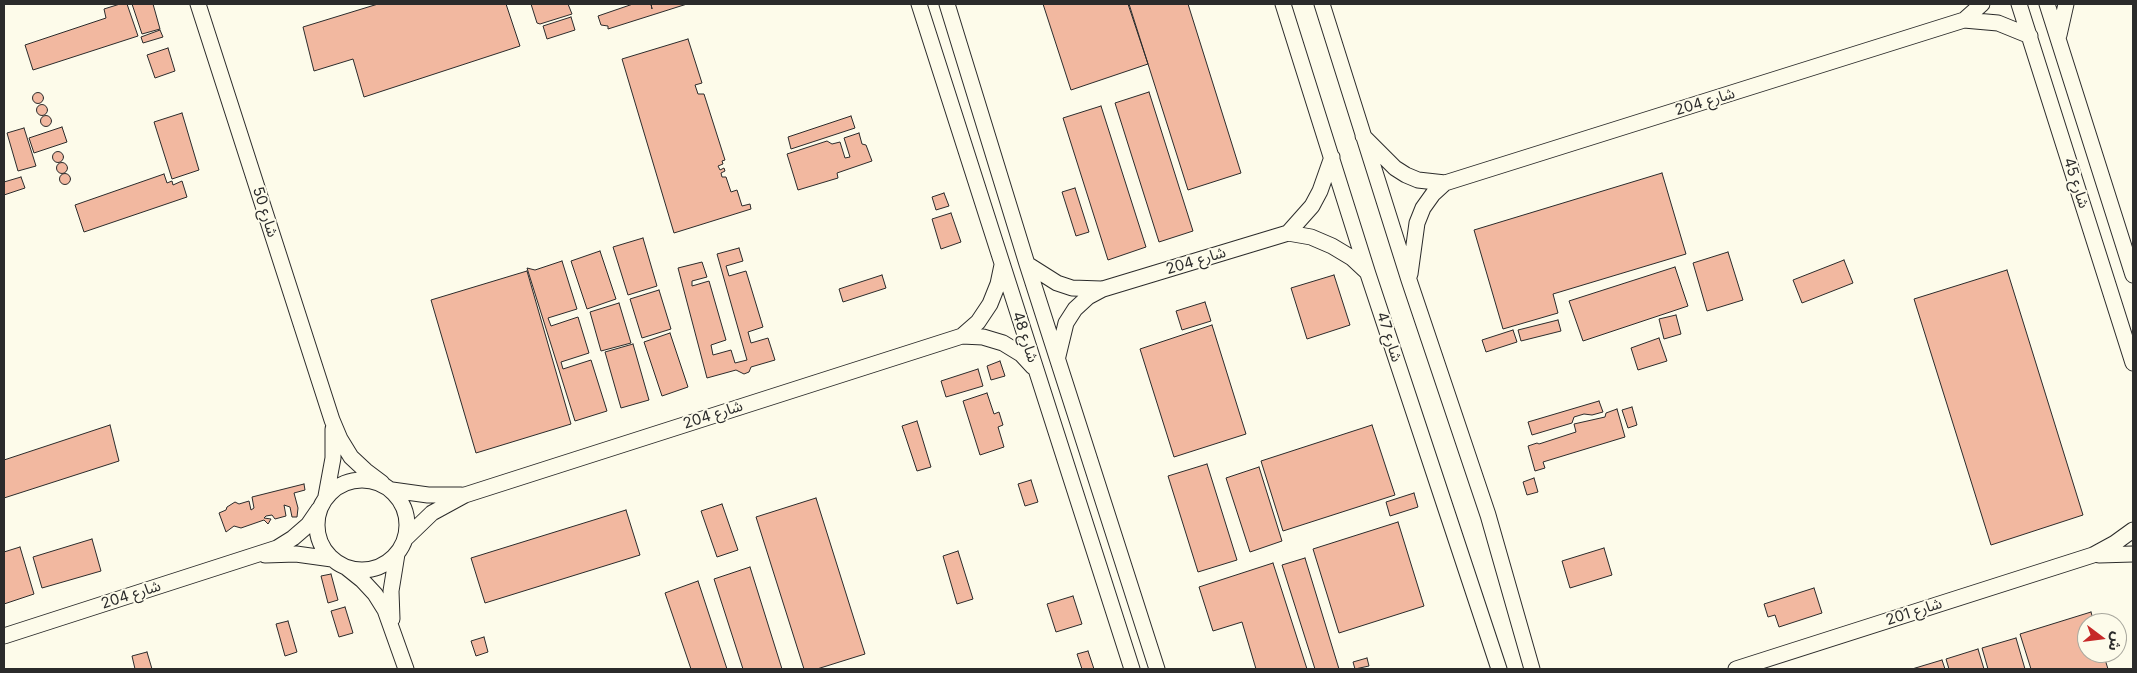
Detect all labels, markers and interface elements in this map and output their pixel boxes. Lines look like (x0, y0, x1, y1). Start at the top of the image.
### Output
street label: شارع 204 (1673, 84, 1737, 120)
street label: شارع 45 (2059, 155, 2093, 211)
street label: شارع 50 (248, 184, 282, 240)
street label: شارع 204 (1164, 243, 1228, 279)
street label: شارع 48 (1008, 309, 1042, 365)
street label: شارع 47 (1372, 310, 1406, 364)
street label: شارع 204 (681, 397, 745, 433)
street label: شارع 204 (99, 577, 163, 613)
street label: شارع 201 (1884, 594, 1944, 630)
north arrow (2077, 613, 2127, 663)
text: ش (2105, 630, 2127, 653)

